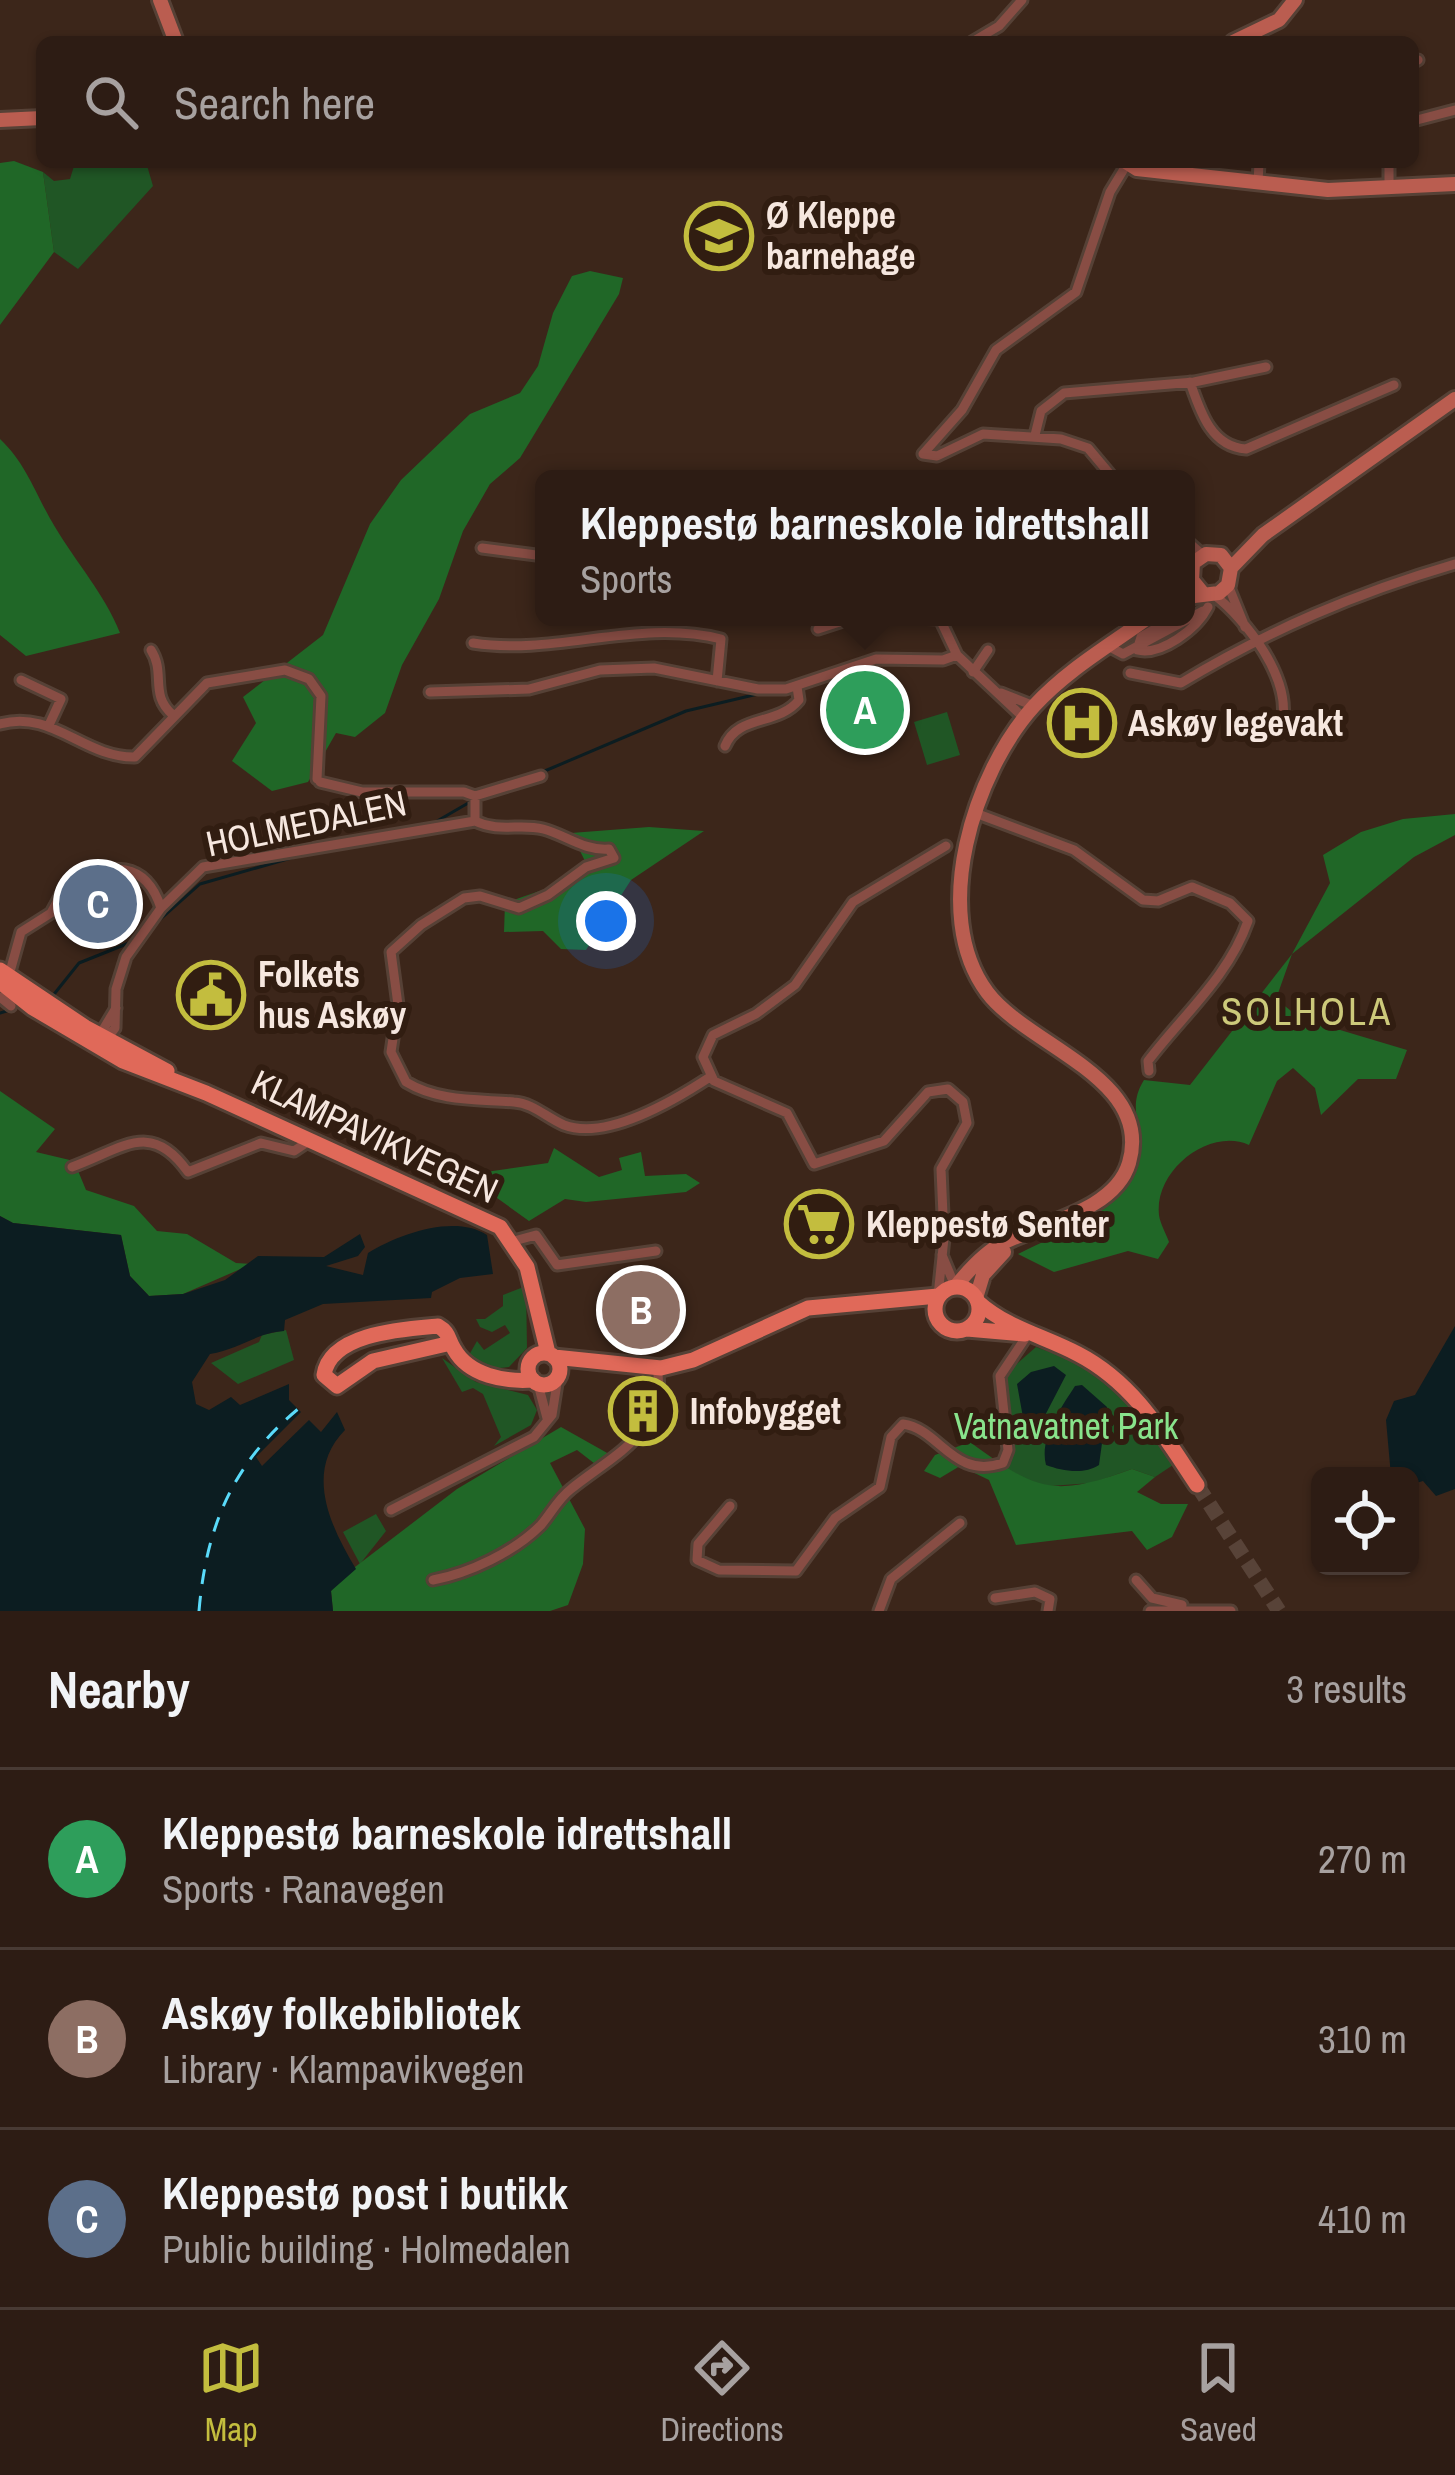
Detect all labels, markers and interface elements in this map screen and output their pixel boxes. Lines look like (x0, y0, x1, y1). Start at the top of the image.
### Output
search box (36, 36, 1419, 168)
icon: search (78, 69, 144, 135)
text: Search here (174, 72, 375, 133)
place label: Ø Kleppe barnehage (766, 191, 915, 280)
school or university icon: Ø Kleppe barnehage (684, 201, 754, 271)
popup (535, 470, 1195, 626)
text: Kleppestø barneskole idrettshall (580, 492, 1150, 553)
text: Sports (580, 553, 672, 605)
pin: A (826, 665, 904, 755)
hospital icon: Askøy legevakt (1047, 688, 1117, 758)
place label: Askøy legevakt (1128, 699, 1343, 747)
street label: HOLMEDALEN (202, 778, 410, 868)
pin: C (59, 859, 137, 949)
your location (576, 891, 636, 951)
place label: Folkets hus Askøy (258, 950, 407, 1039)
public building icon: Folkets hus Askøy (176, 960, 246, 1030)
district label: SOLHOLA (1221, 985, 1393, 1037)
street label: KLAMPAVIKVEGEN (244, 1058, 506, 1214)
supermarket icon: Kleppestø Senter (784, 1189, 854, 1259)
place label: Kleppestø Senter (866, 1200, 1109, 1248)
pin: B (602, 1265, 680, 1355)
building icon: Infobygget (608, 1376, 678, 1446)
place label: Infobygget (690, 1387, 841, 1435)
park label: Vatnavatnet Park (954, 1402, 1178, 1450)
map controls (1311, 1467, 1419, 1575)
button: locate (1311, 1467, 1419, 1575)
text: Nearby (48, 1655, 190, 1724)
text: 3 results (1286, 1663, 1407, 1715)
text: Kleppestø barneskole idrettshall (162, 1802, 732, 1863)
text: A (75, 1833, 99, 1885)
text: 270 m (1318, 1833, 1407, 1885)
text: Sports · Ranavegen (162, 1863, 445, 1915)
text: Askøy folkebibliotek (162, 1982, 521, 2043)
text: B (75, 2013, 99, 2065)
text: 310 m (1318, 2013, 1407, 2065)
text: Library · Klampavikvegen (162, 2043, 525, 2095)
text: Kleppestø post i butikk (162, 2162, 568, 2223)
text: C (75, 2193, 99, 2245)
text: 410 m (1318, 2193, 1407, 2245)
text: Public building · Holmedalen (162, 2223, 571, 2275)
tab: Map (198, 2335, 264, 2451)
tab: Directions (660, 2335, 784, 2451)
tab: Saved (1180, 2335, 1257, 2451)

